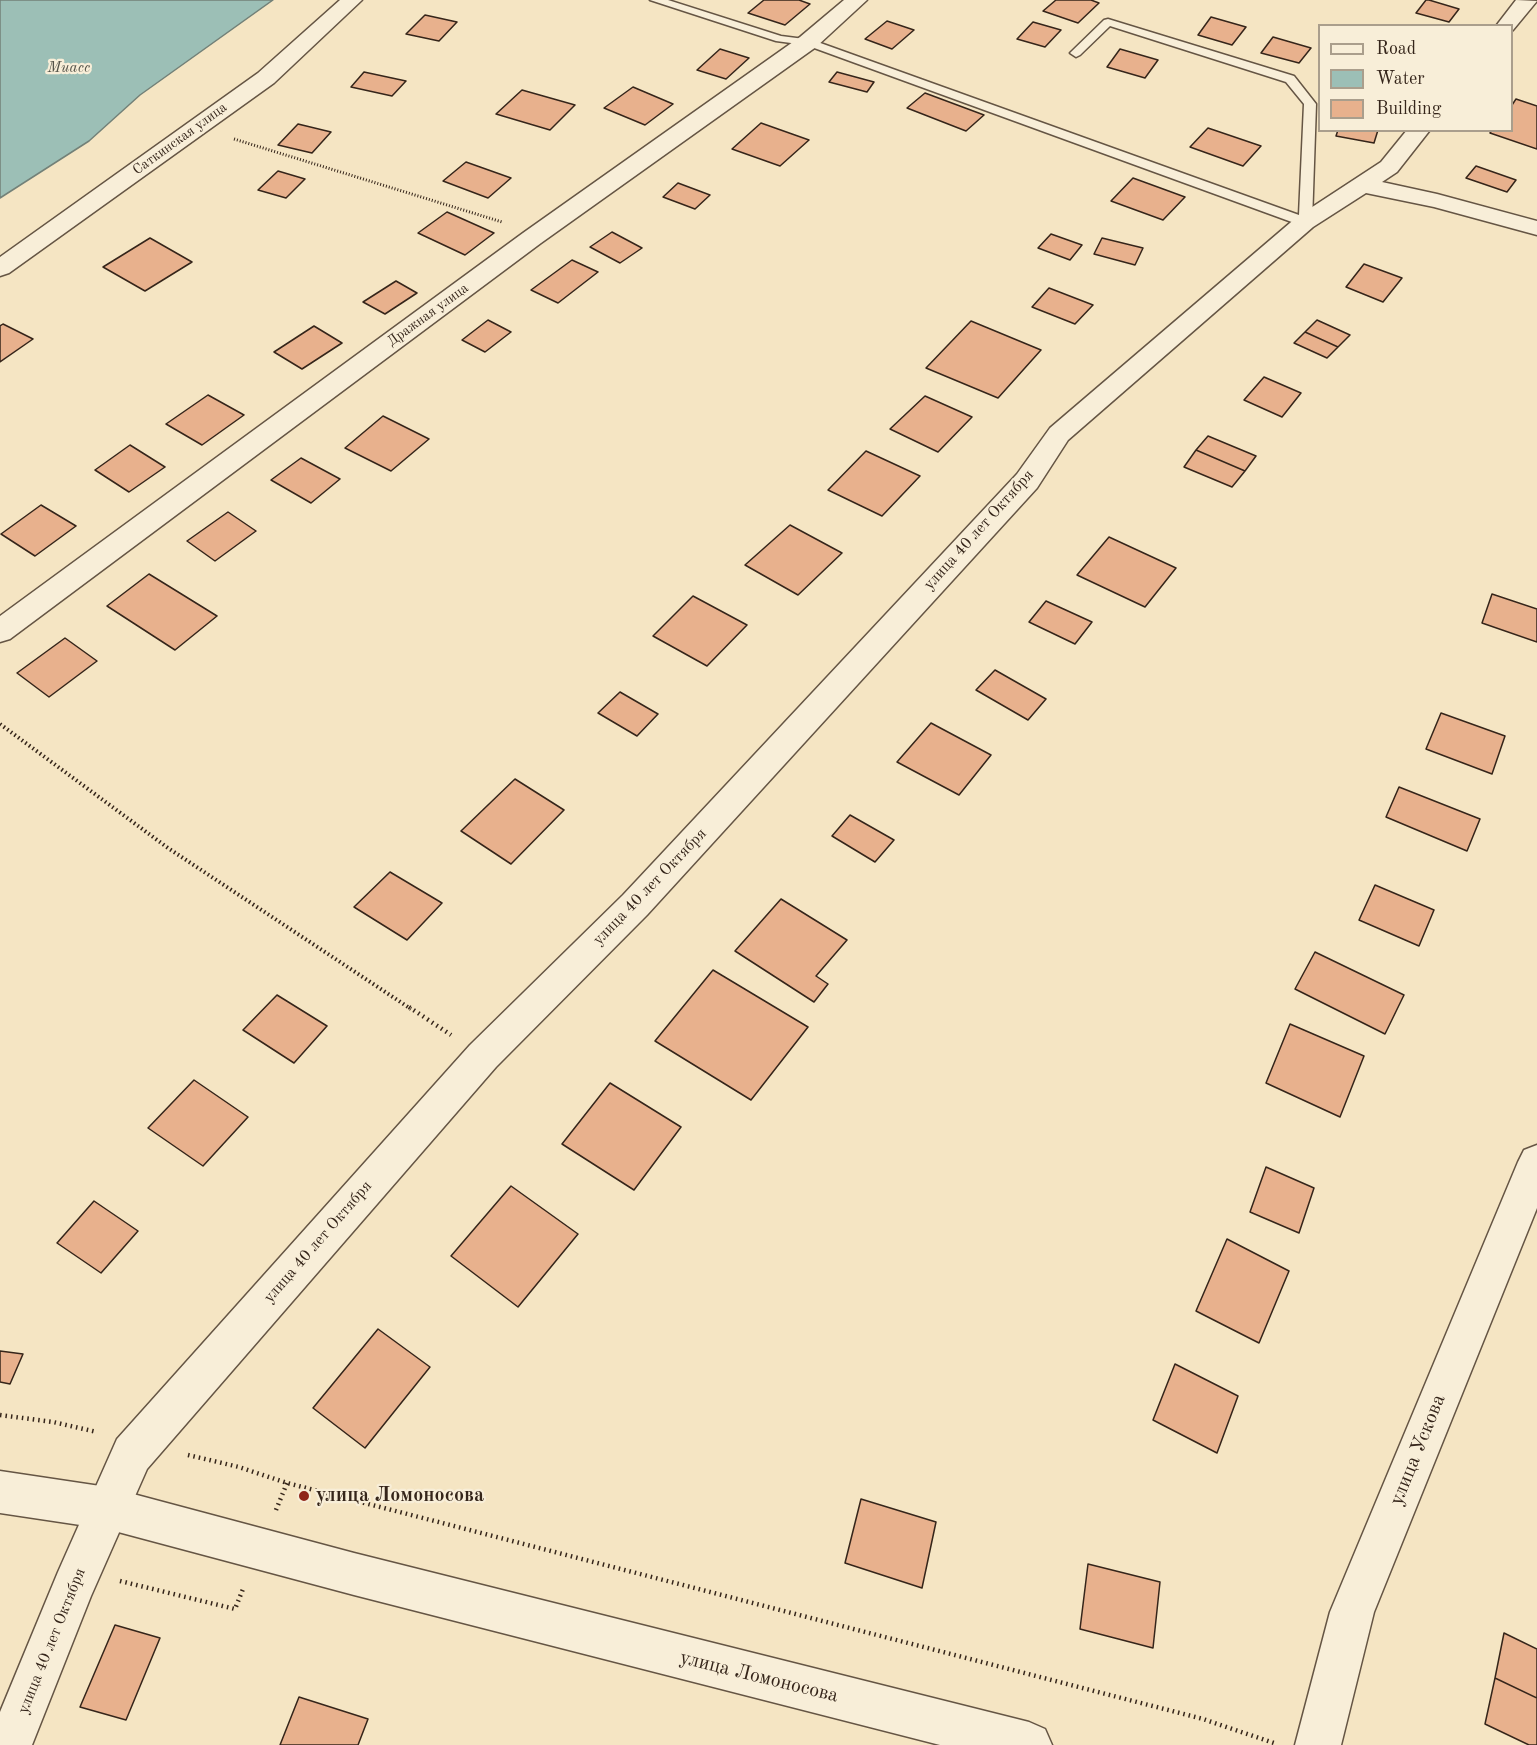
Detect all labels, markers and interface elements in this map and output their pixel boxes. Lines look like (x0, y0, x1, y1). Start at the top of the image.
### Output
legend (1318, 24, 1513, 132)
text: Road (1376, 40, 1416, 58)
water label: Миасс (48, 59, 90, 77)
text: Water (1376, 70, 1425, 88)
street label: Саткинская улица (130, 99, 230, 179)
text: Building (1376, 100, 1441, 118)
street label: Дражная улица (384, 280, 472, 350)
street label: улица 40 лет Октября (920, 466, 1038, 594)
street label: улица 40 лет Октября (589, 824, 711, 950)
street label: улица 40 лет Октября (260, 1177, 376, 1307)
street label: улица Ускова (1385, 1391, 1451, 1509)
place label: улица Ломоносова (316, 1484, 484, 1508)
marker: улица Ломоносова (297, 1489, 311, 1503)
street label: улица 40 лет Октября (14, 1565, 90, 1717)
street label: улица Ломоносова (677, 1646, 841, 1708)

